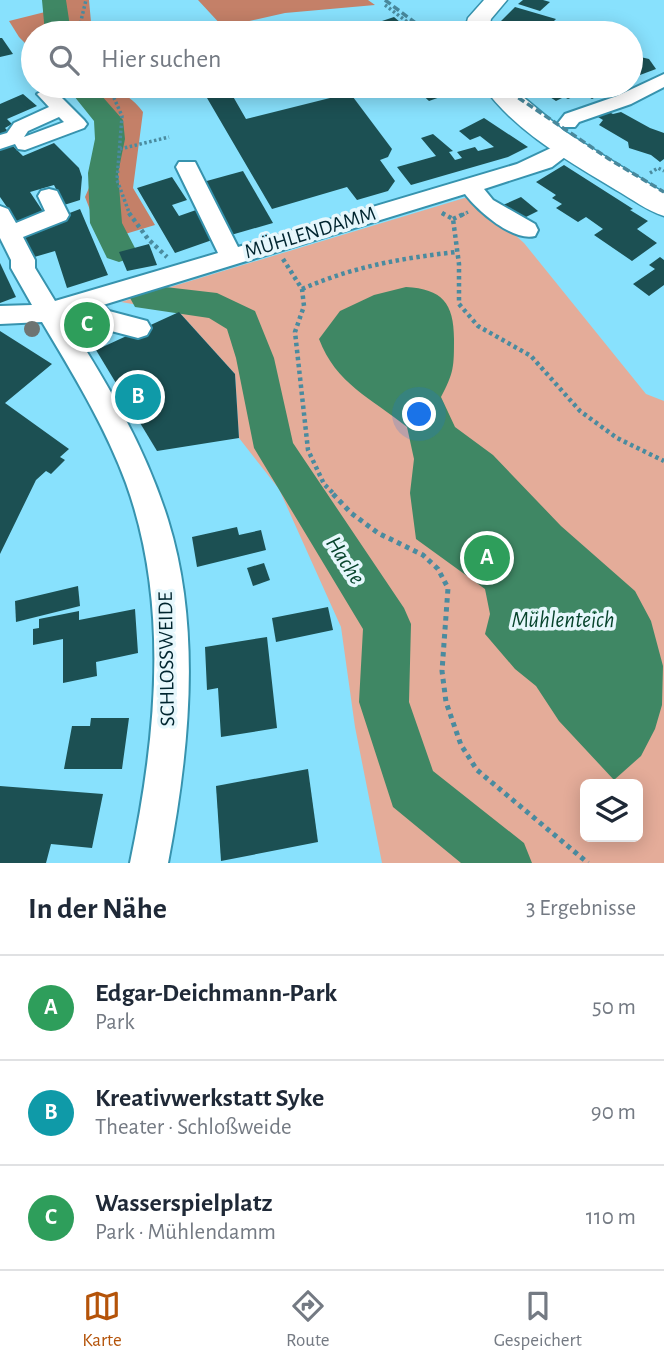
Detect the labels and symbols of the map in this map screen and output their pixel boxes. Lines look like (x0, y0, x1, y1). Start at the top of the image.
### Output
street label: MÜHLENDAMM (242, 202, 378, 262)
pin: C (64, 299, 110, 351)
pin: B (115, 371, 161, 423)
your location (402, 397, 436, 431)
pin: A (464, 532, 510, 584)
water label: Hache (321, 533, 369, 589)
street label: SCHLOSSWEIDE (155, 592, 178, 726)
water label: Mühlenteich (511, 609, 615, 632)

